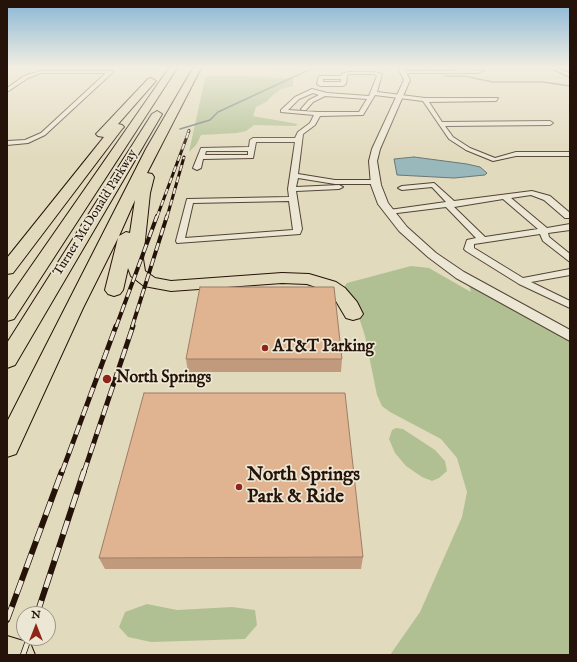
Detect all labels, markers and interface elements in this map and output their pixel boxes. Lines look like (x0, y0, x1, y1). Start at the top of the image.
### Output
street label: Turner McDonald Parkway (51, 147, 141, 279)
place label: AT&T Parking (273, 338, 374, 358)
marker: AT&T Parking (260, 343, 270, 353)
place label: North Springs (116, 369, 211, 389)
marker: North Springs (101, 373, 113, 385)
place label: North Springs Park & Ride (247, 465, 360, 509)
marker: North Springs Park & Ride (234, 482, 244, 492)
north arrow (16, 606, 56, 646)
text: N (31, 608, 41, 622)

